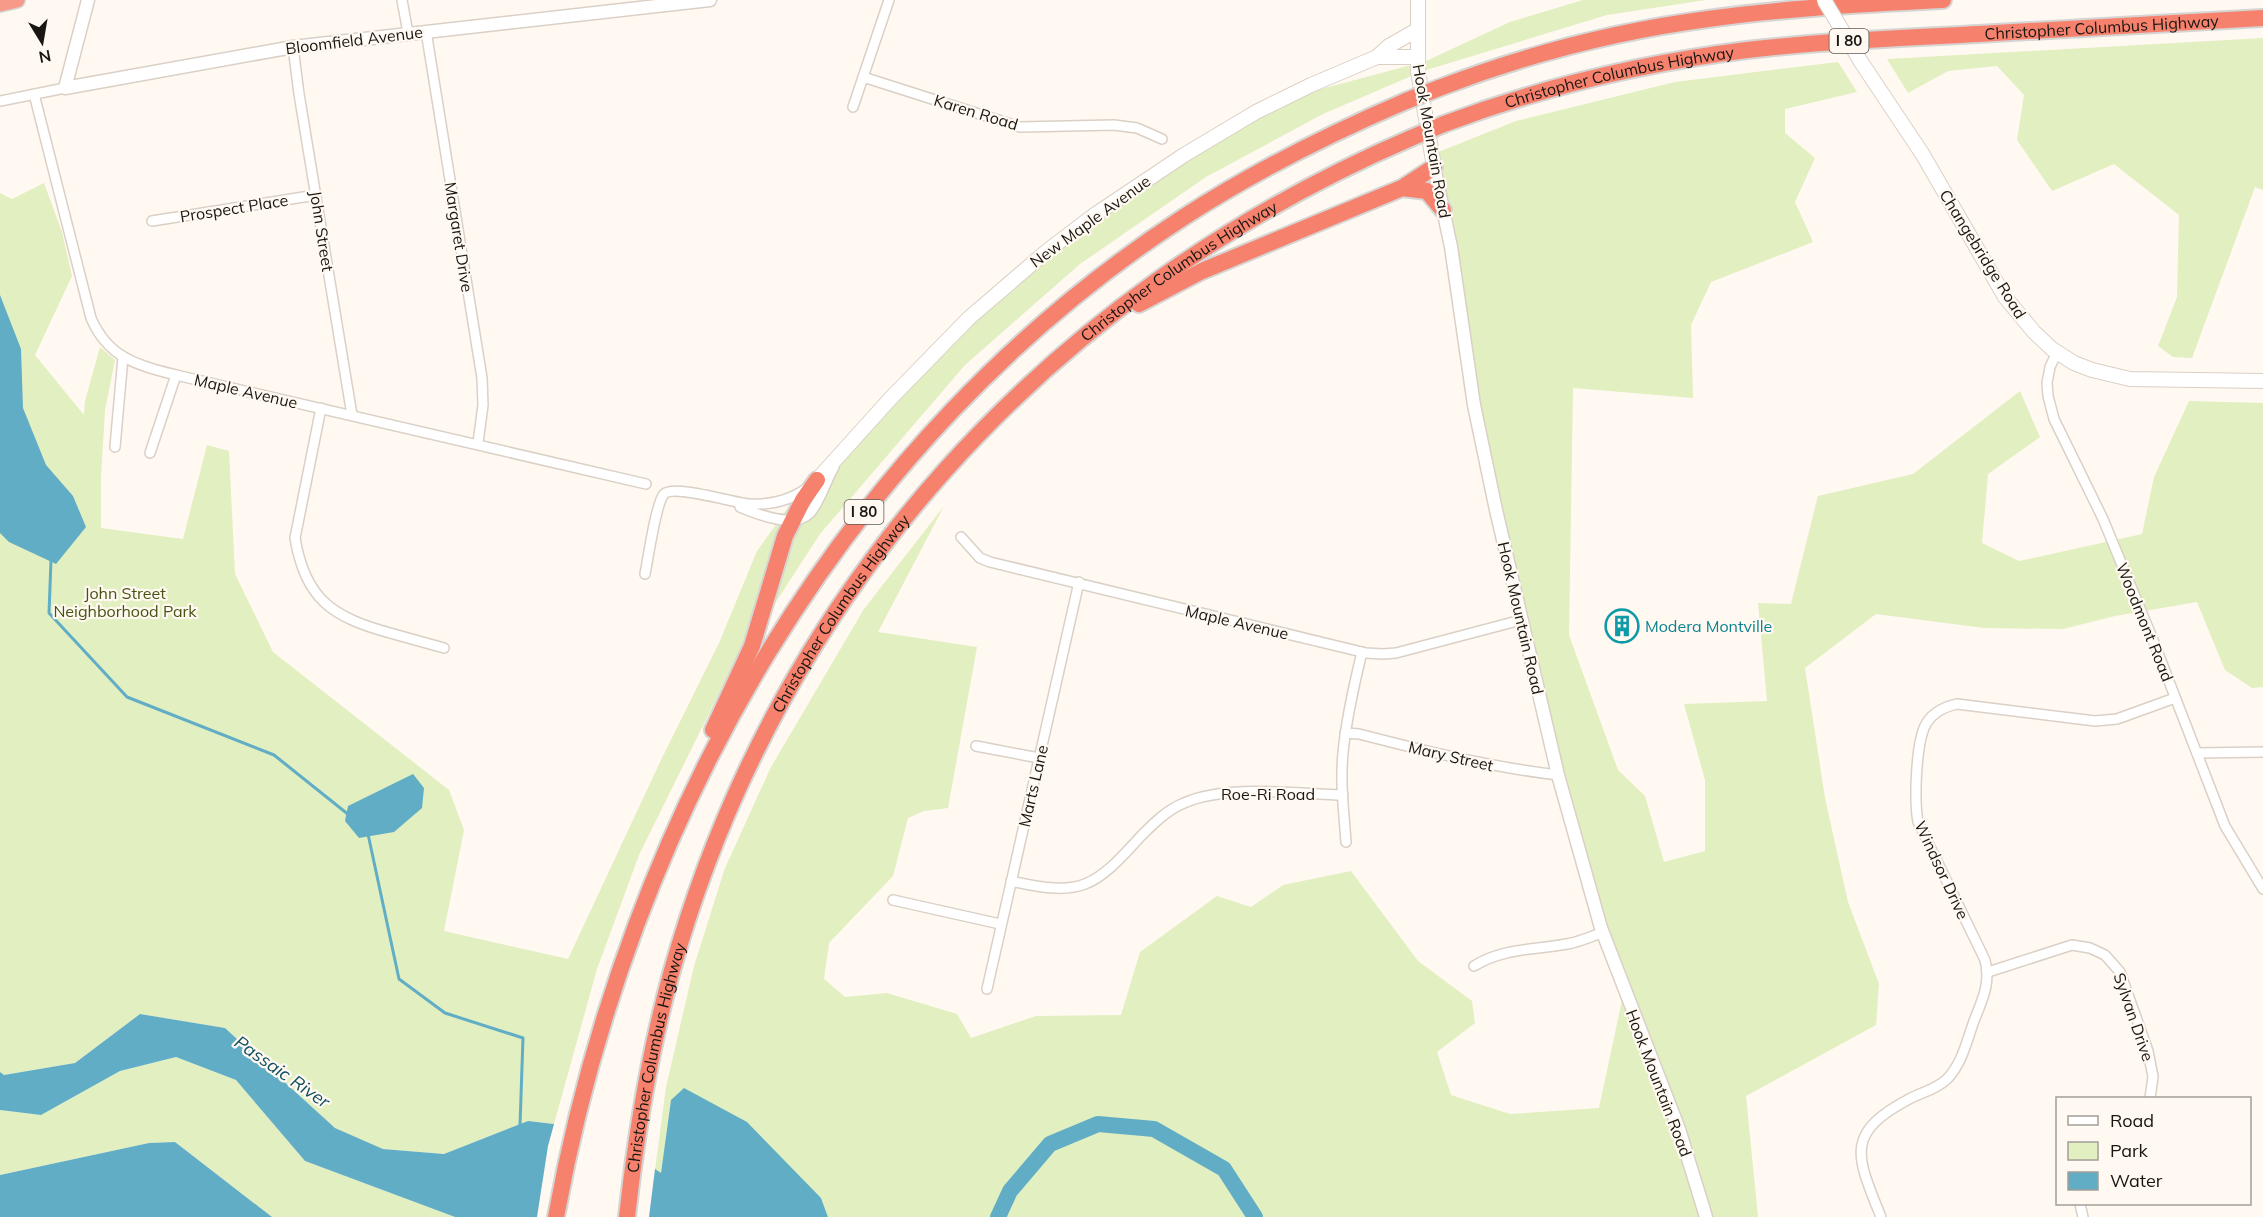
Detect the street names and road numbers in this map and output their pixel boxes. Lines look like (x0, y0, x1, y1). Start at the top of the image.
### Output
street label: Christopher Columbus Highway (1984, 10, 2220, 44)
street label: Bloomfield Avenue (284, 22, 424, 58)
road number: I 80 (1830, 29, 1868, 53)
street label: Christopher Columbus Highway (1502, 42, 1736, 112)
street label: Hook Mountain Road (1409, 62, 1455, 220)
street label: Karen Road (932, 90, 1020, 134)
street label: New Maple Avenue (1026, 171, 1154, 271)
street label: Margaret Drive (440, 181, 478, 293)
street label: Changebridge Road (1935, 186, 2031, 322)
street label: John Street (306, 189, 338, 273)
street label: Prospect Place (178, 190, 290, 226)
street label: Christopher Columbus Highway (1076, 196, 1281, 346)
street label: Maple Avenue (192, 369, 300, 413)
road number: I 80 (844, 500, 884, 524)
street label: Christopher Columbus Highway (767, 510, 914, 716)
street label: Hook Mountain Road (1494, 540, 1548, 696)
street label: Woodmont Road (2112, 560, 2178, 684)
street label: Maple Avenue (1183, 600, 1291, 644)
street label: Mary Street (1407, 737, 1496, 776)
street label: Marts Lane (1014, 743, 1052, 829)
street label: Roe-Ri Road (1221, 784, 1315, 804)
street label: Windsor Drive (1910, 818, 1974, 922)
street label: Christopher Columbus Highway (622, 940, 690, 1174)
street label: Sylvan Drive (2110, 970, 2158, 1064)
street label: Hook Mountain Road (1622, 1007, 1696, 1159)

